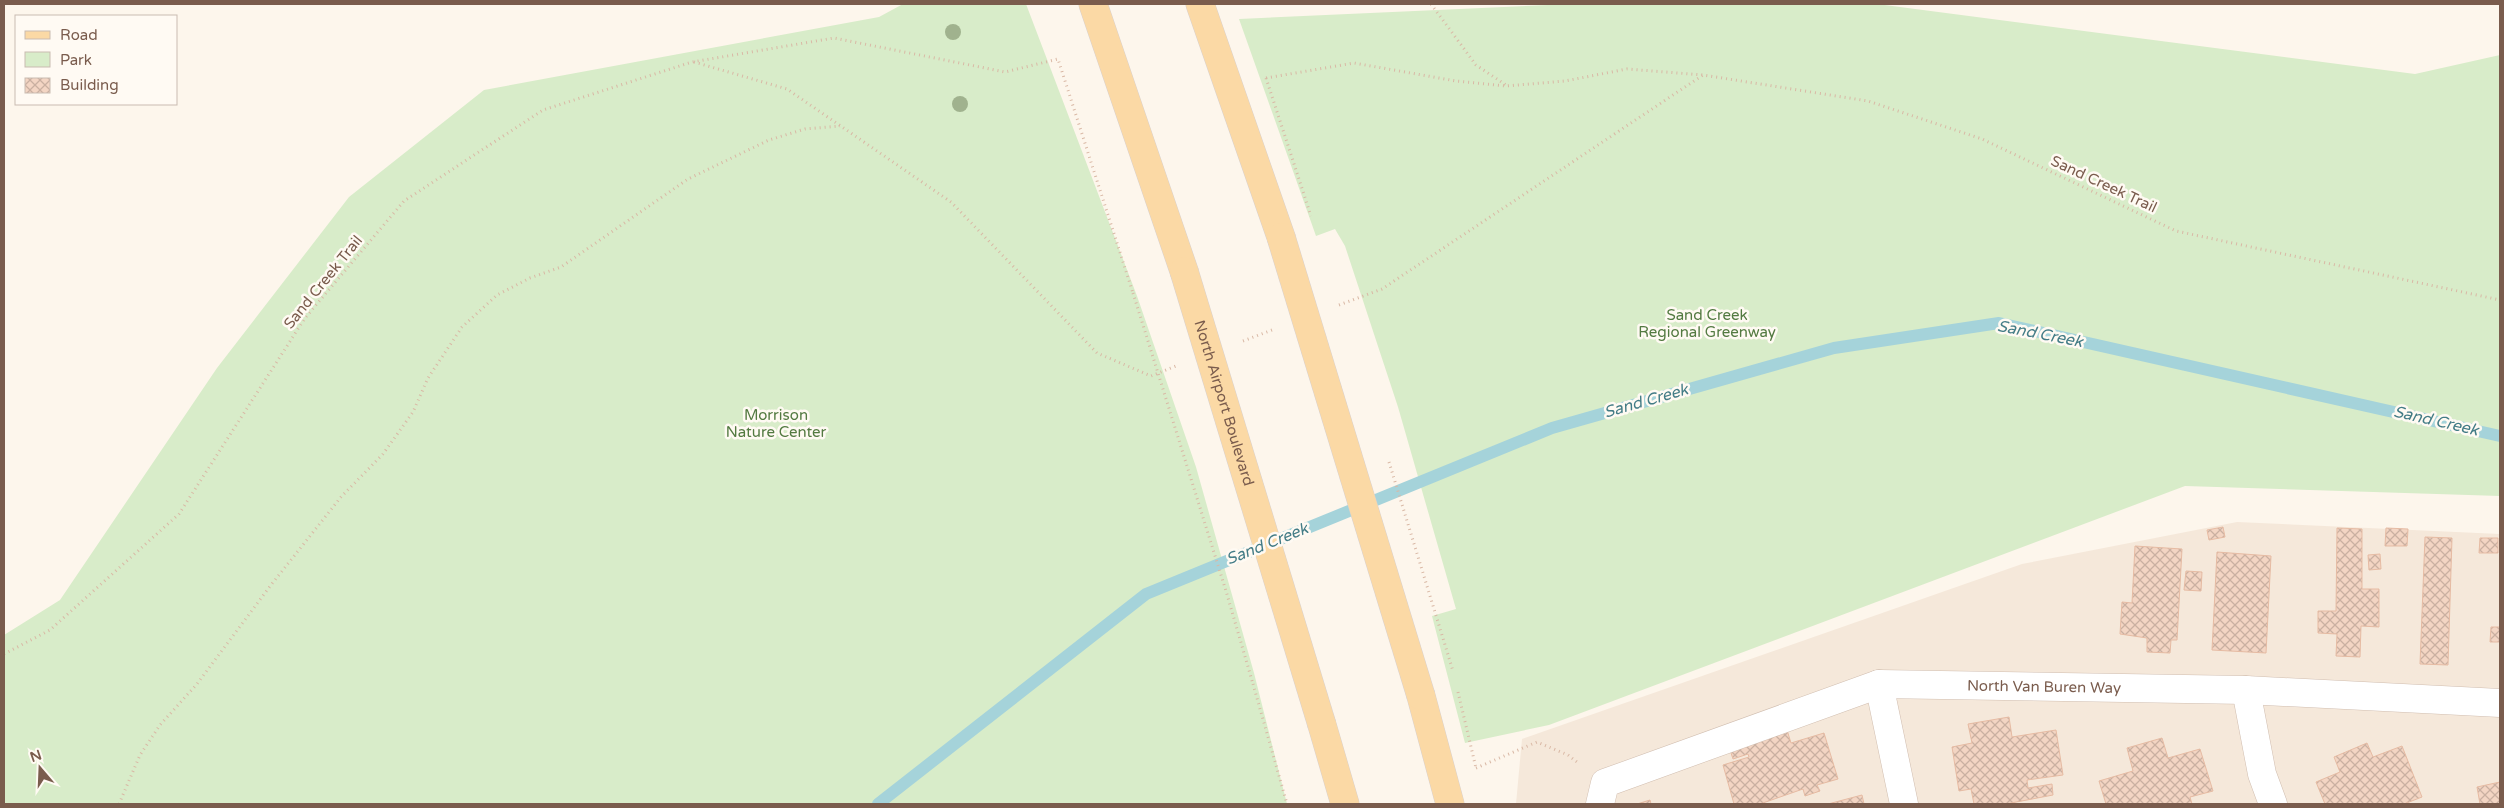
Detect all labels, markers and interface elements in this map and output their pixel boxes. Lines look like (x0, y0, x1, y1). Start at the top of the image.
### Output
legend (15, 15, 178, 105)
text: Road (60, 26, 98, 44)
text: Park (60, 51, 92, 69)
text: Building (60, 76, 119, 94)
street label: Sand Creek Trail (2048, 152, 2160, 216)
street label: Sand Creek Trail (280, 232, 366, 332)
park label: Sand Creek Regional Greenway (1638, 306, 1776, 341)
water label: Sand Creek (1996, 316, 2086, 352)
street label: North Airport Boulevard (1190, 318, 1258, 488)
water label: Sand Creek (1602, 379, 1692, 423)
water label: Sand Creek (2392, 402, 2482, 441)
park label: Morrison Nature Center (726, 406, 827, 441)
water label: Sand Creek (1223, 518, 1312, 569)
street label: North Van Buren Way (1967, 676, 2121, 697)
north arrow (15, 743, 65, 793)
text: N (28, 746, 44, 766)

